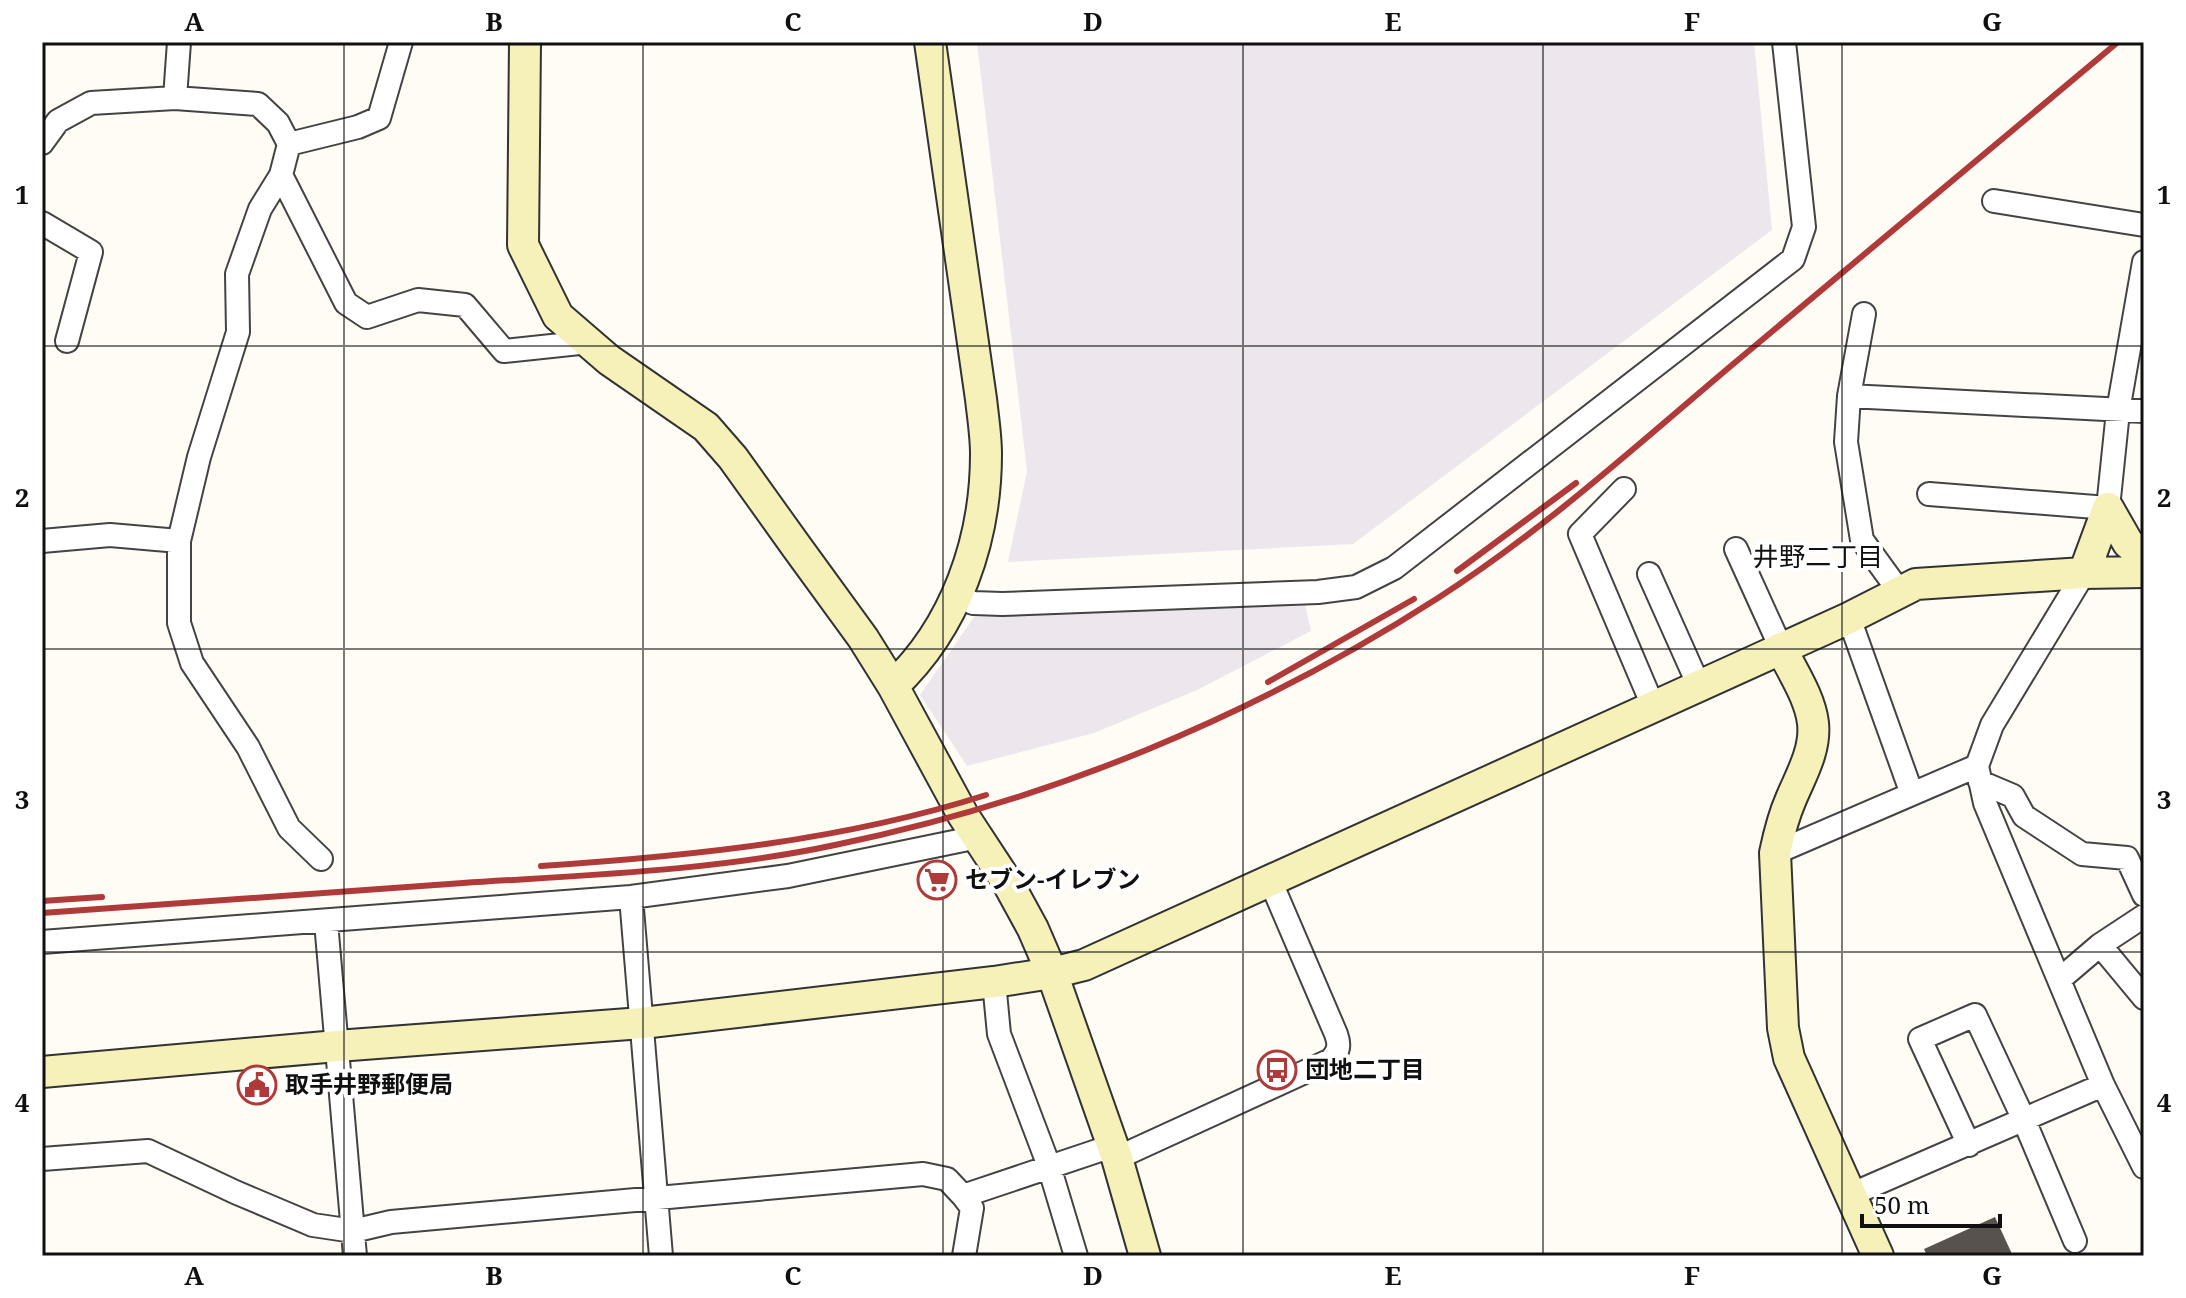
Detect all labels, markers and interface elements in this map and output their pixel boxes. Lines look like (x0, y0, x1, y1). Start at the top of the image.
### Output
text: A (184, 3, 204, 39)
text: B (485, 3, 503, 39)
text: C (784, 3, 802, 39)
text: D (1083, 3, 1103, 39)
text: E (1385, 3, 1402, 39)
text: F (1684, 3, 1700, 39)
text: G (1982, 3, 2002, 39)
text: 1 (15, 176, 29, 212)
text: 1 (2157, 176, 2171, 212)
text: 2 (15, 479, 29, 515)
text: 2 (2157, 479, 2171, 515)
district label: 井野二丁目 (1753, 538, 1883, 574)
text: 3 (15, 781, 29, 817)
text: 3 (2157, 781, 2171, 817)
supermarket icon: セブン-イレブン (916, 859, 958, 901)
place label: セブン-イレブン (965, 862, 1140, 895)
bus stop icon: 団地二丁目 (1256, 1049, 1298, 1091)
place label: 団地二丁目 (1305, 1052, 1425, 1085)
public building icon: 取手井野郵便局 (236, 1064, 278, 1106)
place label: 取手井野郵便局 (285, 1067, 453, 1100)
text: 4 (15, 1084, 30, 1120)
text: 4 (2157, 1084, 2172, 1120)
scale bar (1862, 1178, 2000, 1228)
text: 50 m (1874, 1188, 1930, 1221)
text: A (184, 1257, 204, 1293)
text: B (485, 1257, 503, 1293)
text: C (784, 1257, 802, 1293)
text: D (1083, 1257, 1103, 1293)
text: E (1385, 1257, 1402, 1293)
text: F (1684, 1257, 1700, 1293)
text: G (1982, 1257, 2002, 1293)

